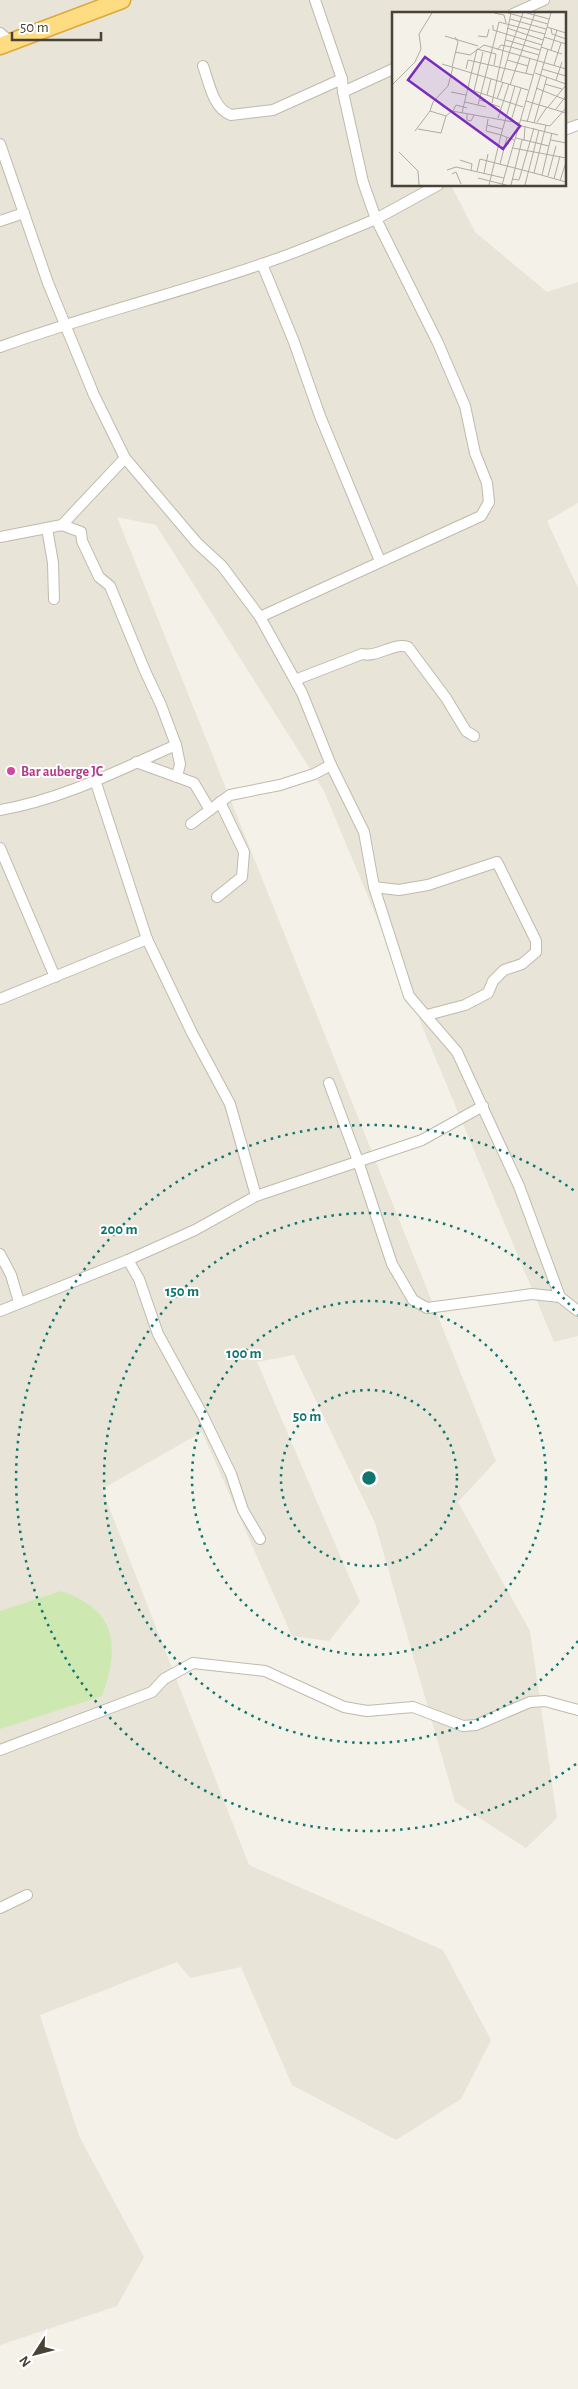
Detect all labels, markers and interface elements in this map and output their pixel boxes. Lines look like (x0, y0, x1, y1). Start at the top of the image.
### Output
scale bar (12, 10, 101, 42)
inset map (392, 12, 566, 186)
text: 50 m (20, 20, 49, 35)
marker: Bar auberge JC (5, 765, 17, 777)
place label: Bar auberge JC (21, 765, 104, 779)
text: 200 m (100, 1222, 138, 1237)
text: 150 m (165, 1284, 199, 1299)
text: 100 m (226, 1346, 262, 1361)
text: 50 m (293, 1409, 321, 1424)
centre of rings (360, 1469, 378, 1487)
north arrow (10, 2329, 60, 2379)
text: N (17, 2353, 34, 2369)

